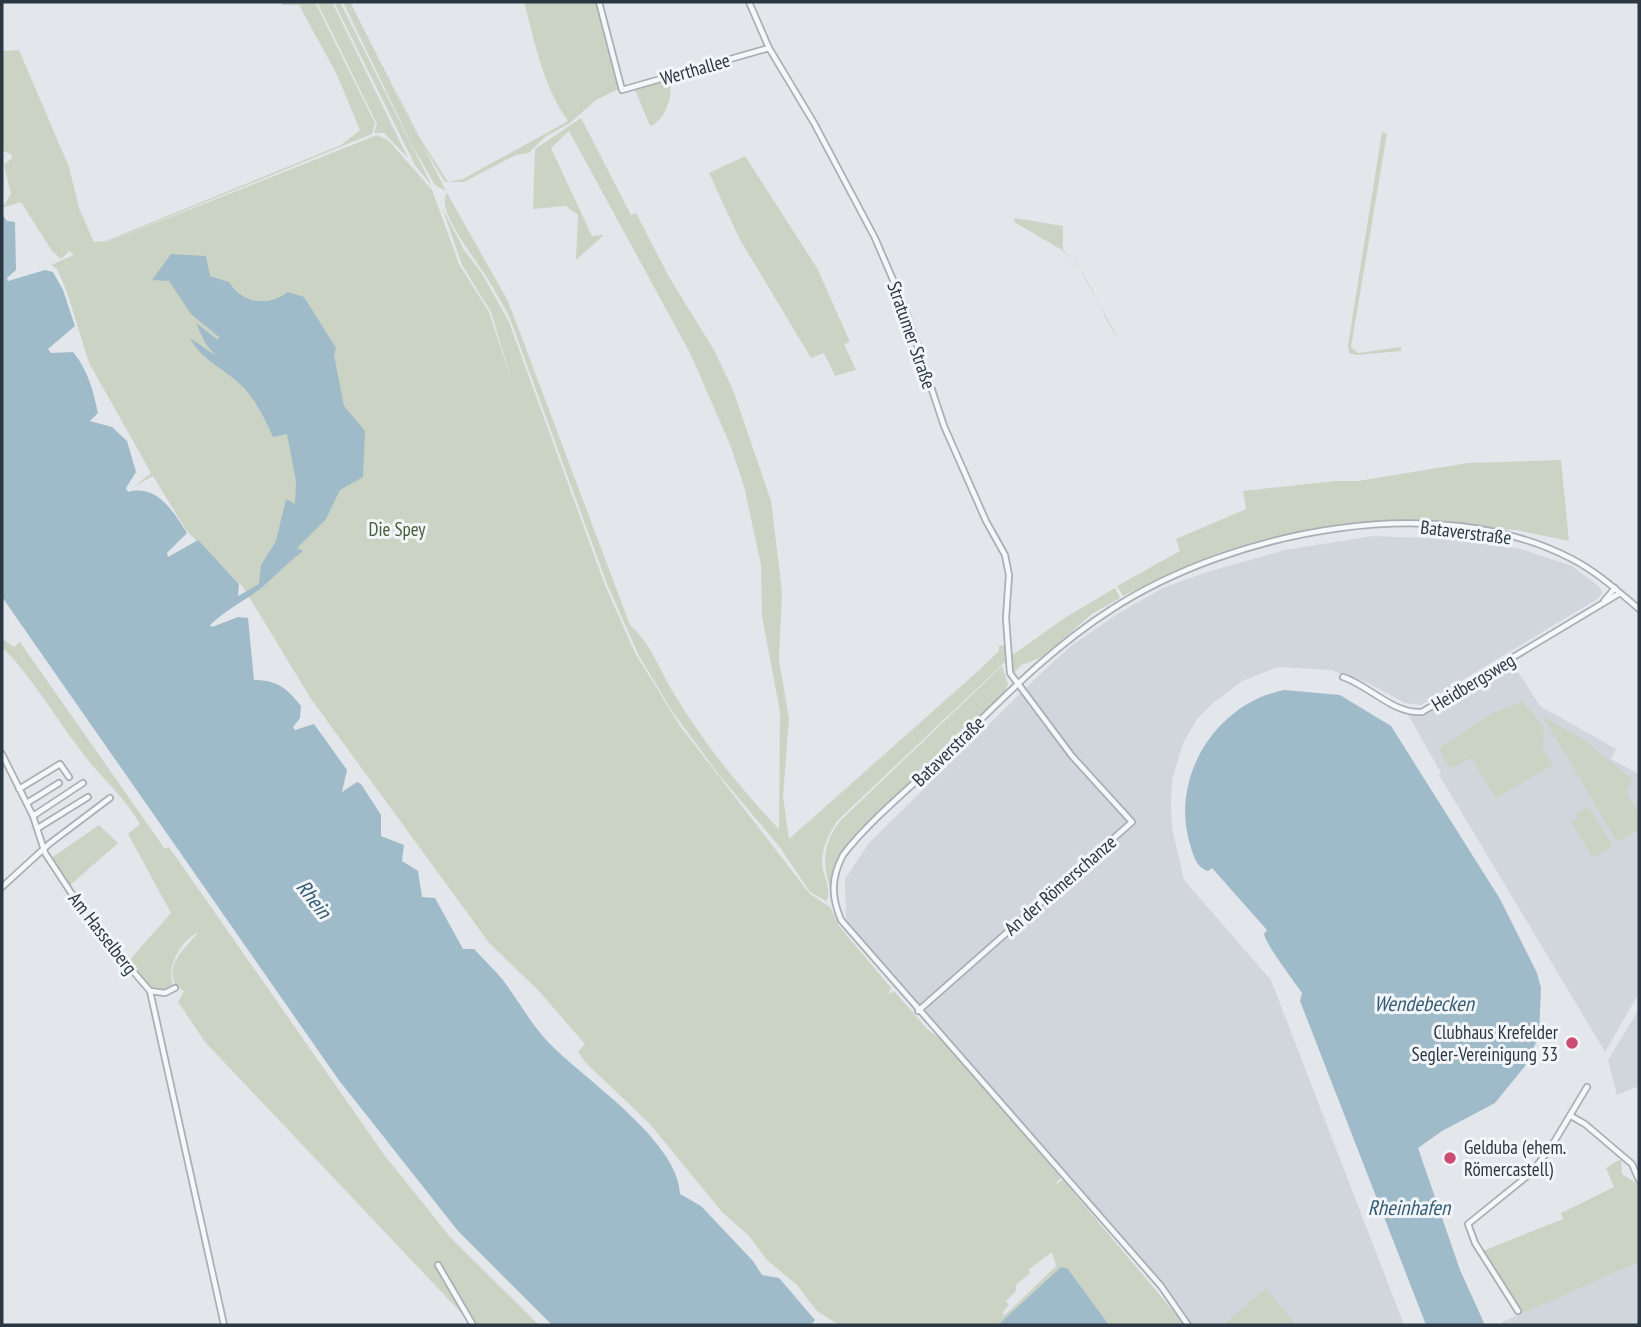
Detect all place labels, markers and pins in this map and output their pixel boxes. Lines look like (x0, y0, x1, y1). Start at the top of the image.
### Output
place label: Clubhaus Krefelder Segler-Vereinigung 33 (1412, 1020, 1559, 1066)
marker: Clubhaus Krefelder Segler-Vereinigung 33 (1564, 1035, 1580, 1051)
place label: Gelduba (ehem. Römercastell) (1464, 1135, 1566, 1181)
marker: Gelduba (ehem. Römercastell) (1442, 1150, 1458, 1166)

